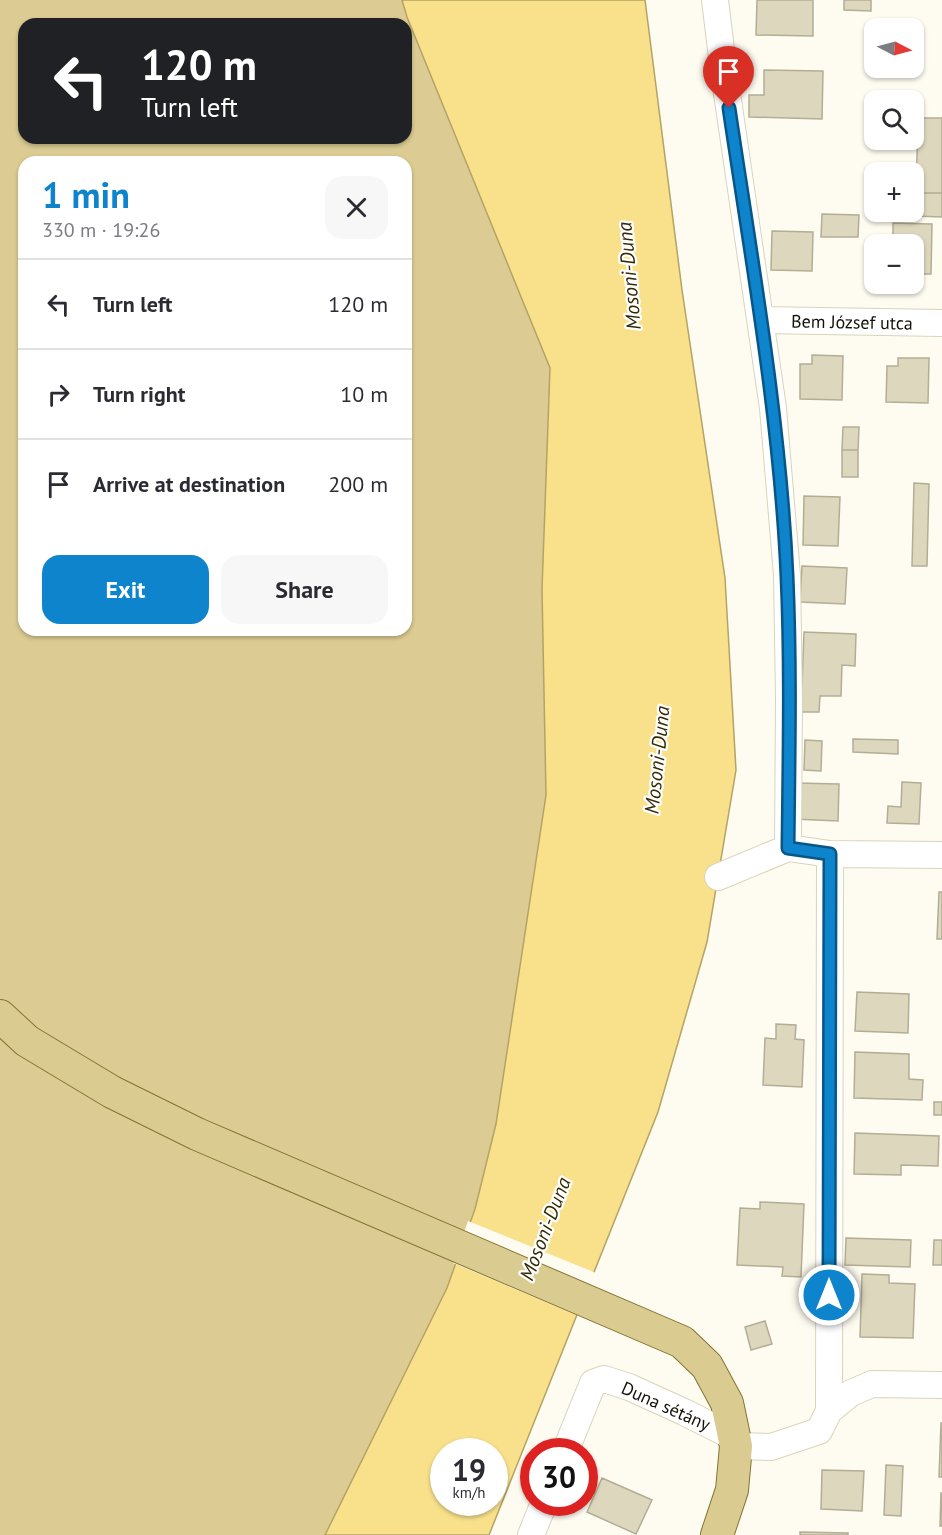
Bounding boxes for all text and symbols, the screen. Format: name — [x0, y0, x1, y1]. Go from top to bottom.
north arrow — [864, 18, 924, 78]
map controls — [864, 18, 924, 294]
text: 120 m — [141, 37, 257, 92]
icon: left — [42, 42, 120, 120]
pin — [703, 46, 754, 108]
icon: arrive — [712, 55, 745, 88]
text: Turn left — [141, 90, 238, 124]
button: search — [864, 90, 924, 150]
button: + — [864, 162, 924, 222]
text: 1 min — [42, 171, 130, 218]
button: close — [325, 176, 388, 239]
text: 330 m · 19:26 — [42, 217, 160, 243]
water label: Mosoni-Duna — [611, 221, 647, 331]
button: − — [864, 234, 924, 294]
icon: left — [42, 288, 75, 321]
text: Turn left — [93, 290, 173, 318]
text: 120 m — [328, 290, 388, 318]
street label: Bem József utca — [791, 309, 913, 335]
icon: right — [42, 378, 75, 411]
text: Turn right — [93, 380, 185, 408]
text: 10 m — [340, 380, 388, 408]
icon: arrive — [42, 468, 75, 501]
text: Arrive at destination — [93, 470, 285, 498]
text: 200 m — [328, 470, 388, 498]
button: Exit — [42, 555, 209, 624]
button: Share — [221, 555, 388, 624]
water label: Mosoni-Duna — [638, 705, 676, 815]
water label: Mosoni-Duna — [513, 1174, 577, 1284]
position arrow — [797, 1263, 861, 1327]
street label: Duna sétány — [618, 1376, 715, 1436]
speed limit sign: 30 — [520, 1438, 598, 1516]
text: 19 — [452, 1450, 486, 1489]
text: km/h — [453, 1483, 485, 1502]

